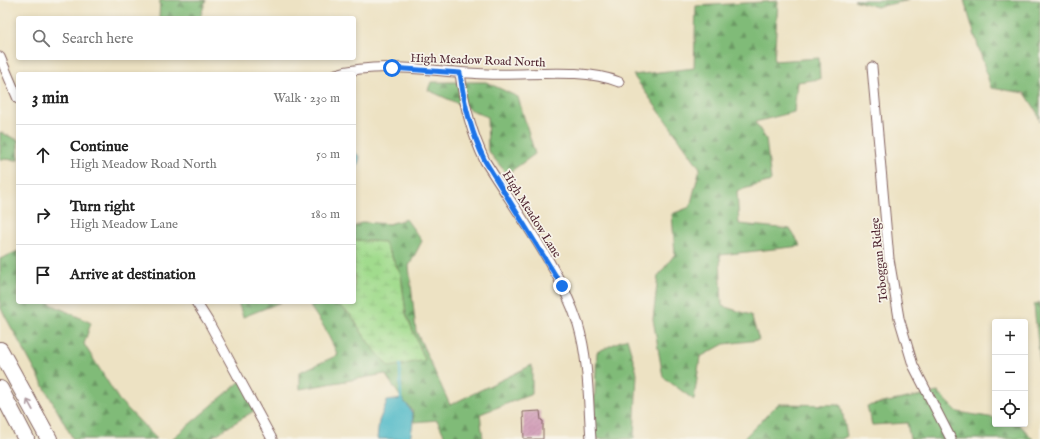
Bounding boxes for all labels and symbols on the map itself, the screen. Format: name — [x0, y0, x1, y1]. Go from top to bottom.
street label: High Meadow Road North — [410, 51, 546, 70]
route start — [383, 59, 401, 77]
street label: High Meadow Lane — [499, 168, 565, 261]
street label: Toboggan Ridge — [868, 216, 891, 303]
route end — [553, 277, 571, 295]
one-way arrow — [26, 399, 34, 411]

